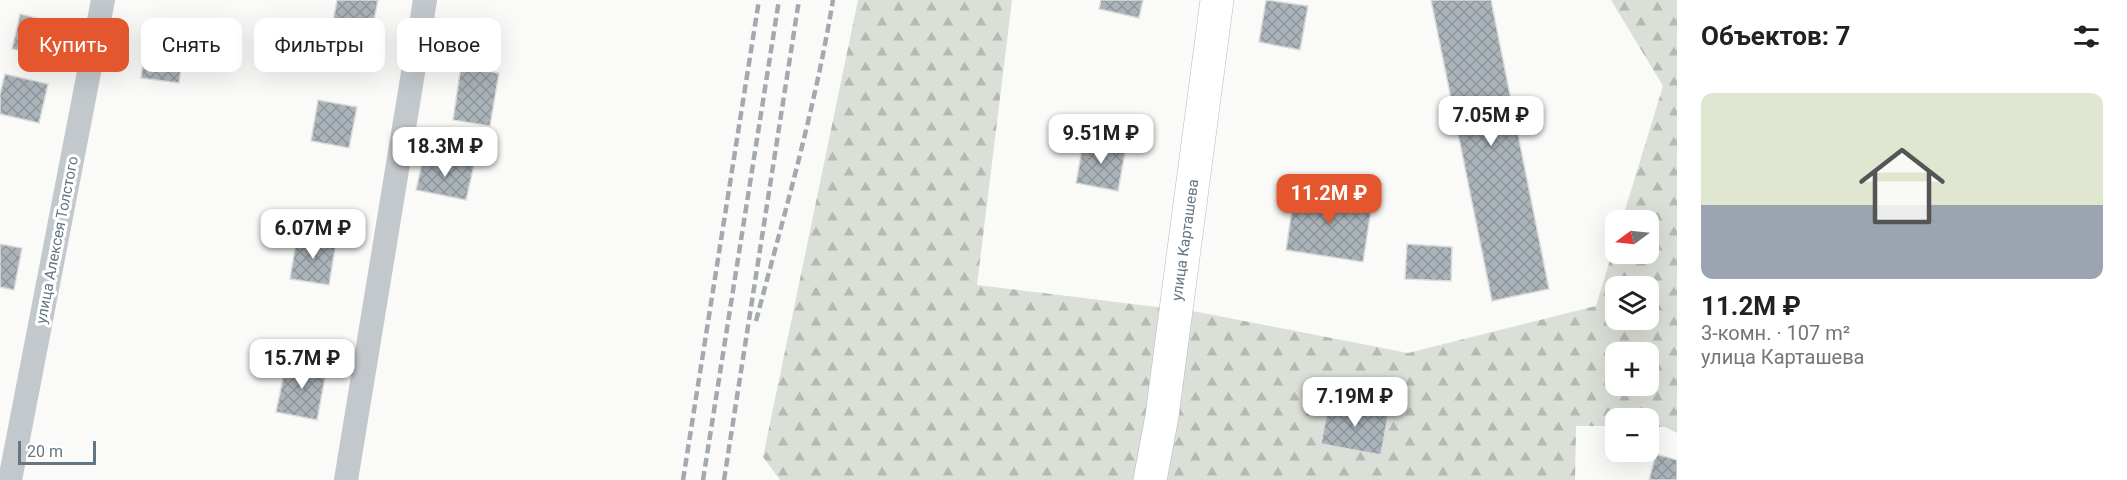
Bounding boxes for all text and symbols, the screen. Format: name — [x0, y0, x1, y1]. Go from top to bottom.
chip: Купить — [18, 18, 129, 72]
chip: Снять — [141, 18, 242, 72]
chip: Фильтры — [254, 18, 385, 72]
chip: Новое — [397, 18, 501, 72]
icon: filters — [2070, 20, 2103, 53]
text: Объектов: 7 — [1701, 21, 1850, 51]
pin: 7.05M ₽ — [1436, 96, 1546, 147]
text: 7.05M ₽ — [1453, 103, 1529, 127]
pin: 9.51M ₽ — [1046, 114, 1156, 165]
text: 9.51M ₽ — [1063, 121, 1139, 145]
pin: 18.3M ₽ — [390, 127, 500, 178]
icon: home — [1848, 132, 1956, 240]
text: 18.3M ₽ — [407, 134, 483, 158]
street label: улица Алексея Толстого — [32, 155, 82, 325]
pin: 11.2M ₽ — [1274, 174, 1384, 225]
street label: улица Карташева — [1168, 178, 1202, 302]
text: 11.2M ₽ — [1291, 181, 1367, 205]
pin: 6.07M ₽ — [258, 209, 368, 260]
north arrow — [1605, 210, 1659, 264]
map controls — [1605, 210, 1659, 462]
text: 6.07M ₽ — [275, 216, 351, 240]
button: layers — [1605, 276, 1659, 330]
text: 11.2M ₽ — [1701, 291, 1801, 321]
text: 3-комн. · 107 m² — [1701, 321, 1850, 345]
pin: 15.7M ₽ — [247, 339, 357, 390]
button: + — [1605, 342, 1659, 396]
text: улица Карташева — [1701, 345, 1865, 369]
text: 15.7M ₽ — [264, 346, 340, 370]
pin: 7.19M ₽ — [1300, 377, 1410, 428]
text: 7.19M ₽ — [1317, 384, 1393, 408]
button: − — [1605, 408, 1659, 462]
scale bar — [18, 438, 96, 466]
text: 20 m — [27, 442, 63, 461]

